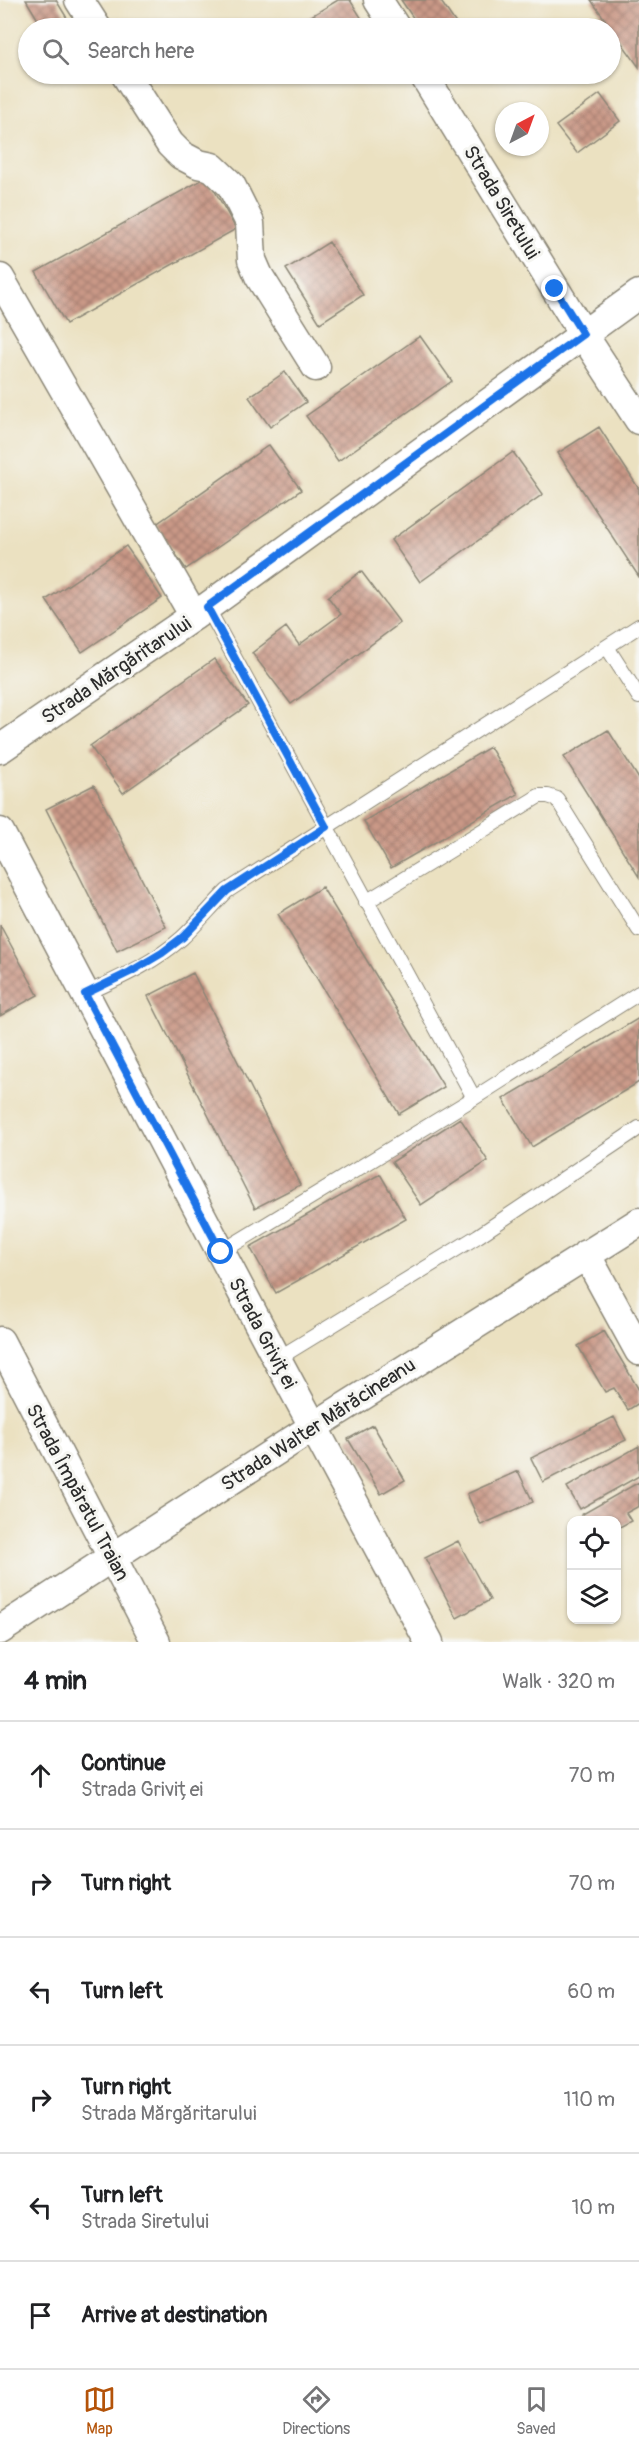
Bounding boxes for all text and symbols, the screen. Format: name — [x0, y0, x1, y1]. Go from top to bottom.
search box — [18, 18, 621, 84]
icon: search — [39, 35, 72, 68]
text: Search here — [87, 37, 194, 65]
north arrow — [495, 102, 549, 156]
street label: Strada Siretului — [458, 141, 545, 264]
route end — [541, 275, 567, 301]
street label: Strada Mărgăritarului — [37, 611, 196, 730]
route start — [207, 1238, 233, 1264]
street label: Strada Griviței — [223, 1273, 302, 1393]
street label: Strada Walter Mărăcineanu — [216, 1352, 420, 1497]
street label: Strada Împăratul Traian — [20, 1400, 135, 1585]
map controls — [567, 1516, 621, 1624]
button: locate — [567, 1516, 621, 1570]
button: layers — [567, 1570, 621, 1624]
text: 4 min — [24, 1665, 87, 1697]
text: Walk · 320 m — [502, 1669, 615, 1694]
text: Continue — [81, 1749, 165, 1777]
icon: ahead — [24, 1759, 57, 1792]
text: 70 m — [569, 1763, 615, 1788]
text: Strada Griviței — [81, 1777, 203, 1802]
icon: right — [24, 1867, 57, 1900]
text: Turn right — [81, 1869, 171, 1897]
text: 70 m — [569, 1871, 615, 1896]
icon: left — [24, 1975, 57, 2008]
text: Turn left — [81, 1977, 163, 2005]
text: 60 m — [568, 1979, 615, 2004]
text: Turn right — [81, 2073, 171, 2101]
icon: right — [24, 2083, 57, 2116]
text: 110 m — [564, 2087, 615, 2112]
text: Strada Mărgăritarului — [81, 2101, 256, 2126]
text: Turn left — [81, 2181, 163, 2209]
icon: left — [24, 2191, 57, 2224]
text: 10 m — [571, 2195, 615, 2220]
text: Strada Siretului — [81, 2209, 209, 2234]
icon: arrive — [24, 2299, 57, 2332]
text: Arrive at destination — [81, 2301, 267, 2329]
tab: Map — [83, 2383, 116, 2439]
tab: Directions — [282, 2383, 350, 2439]
tab: Saved — [516, 2383, 556, 2439]

